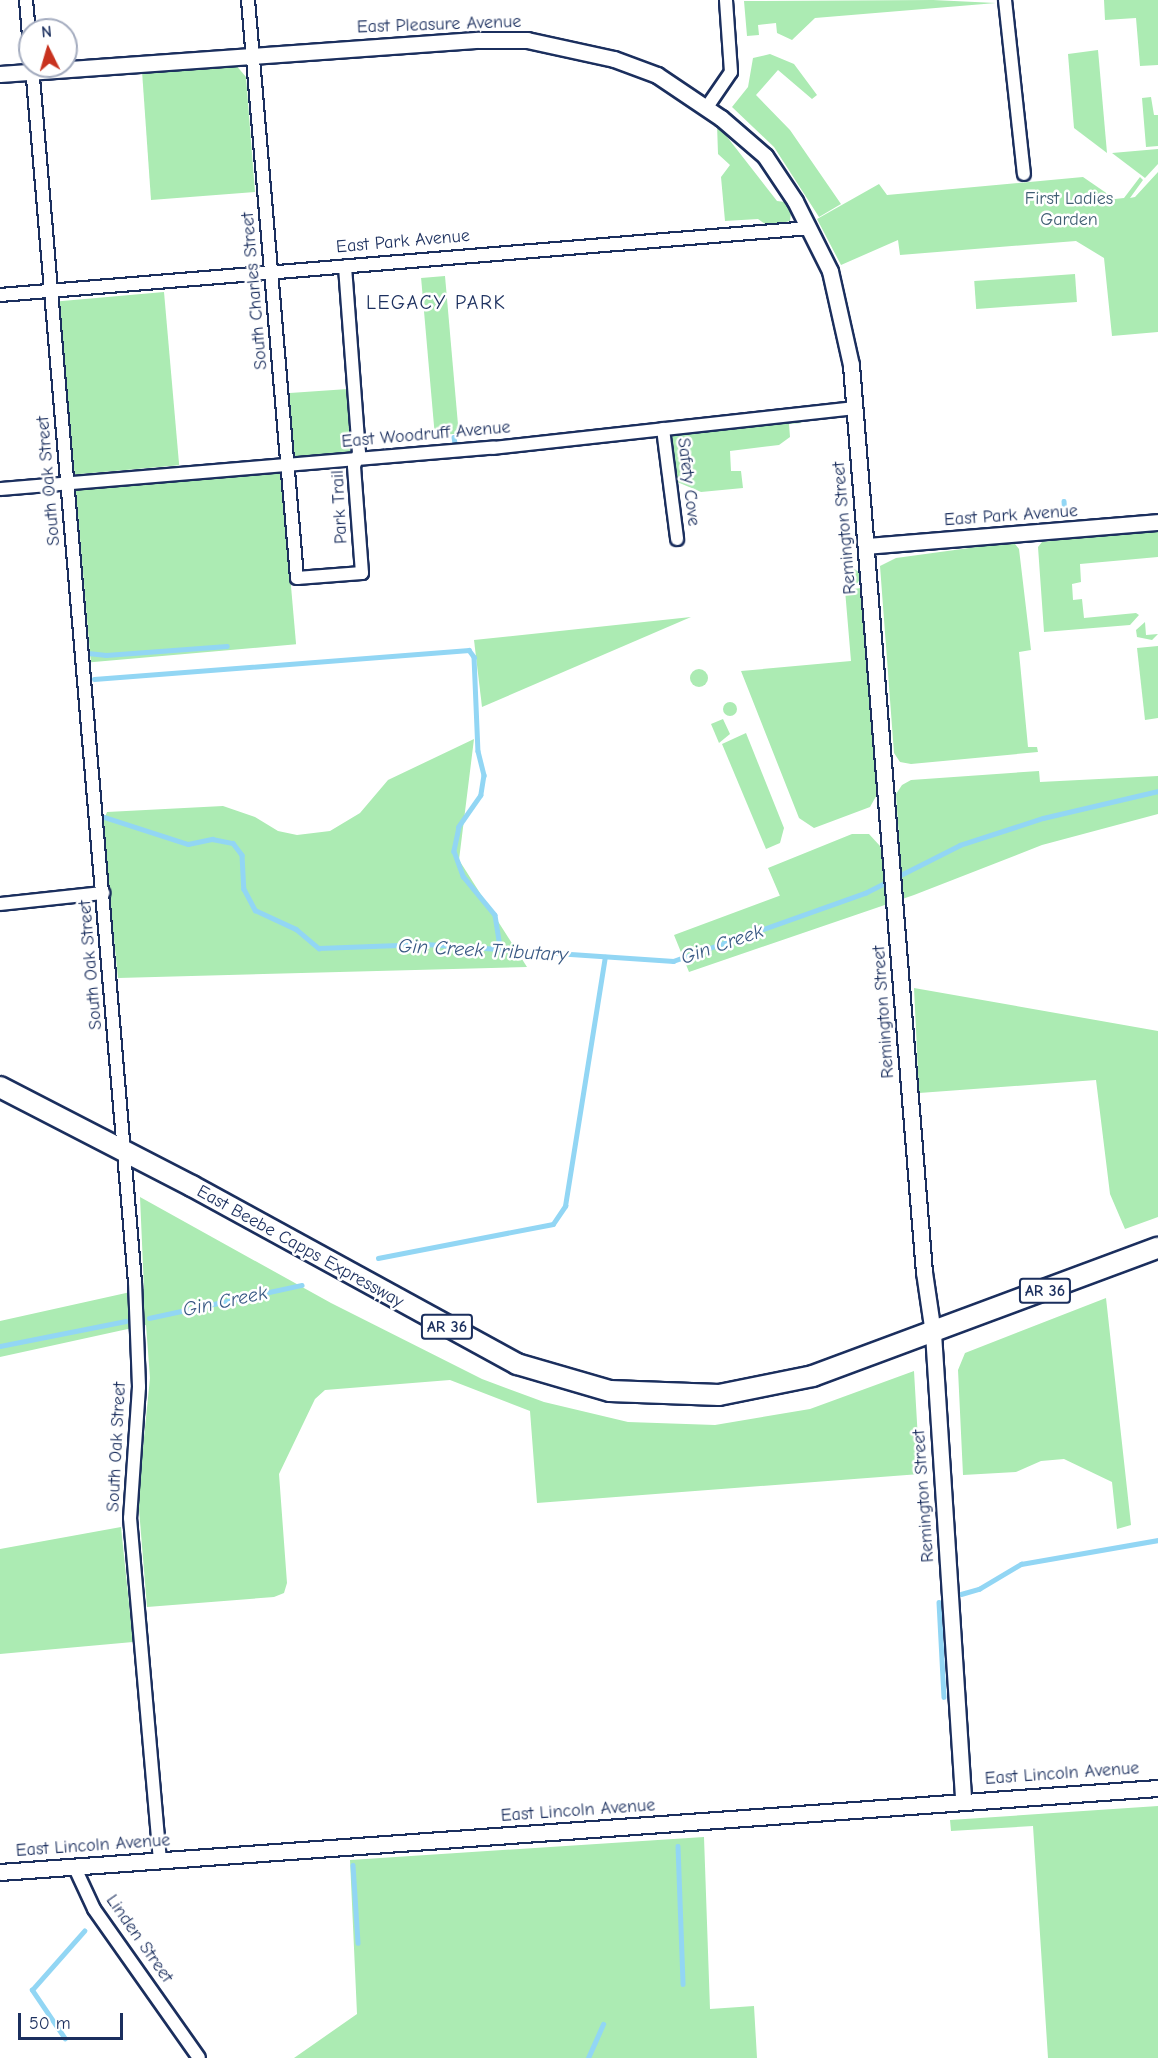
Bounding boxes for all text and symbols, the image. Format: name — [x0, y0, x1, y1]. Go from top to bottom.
street label: East Pleasure Avenue — [356, 11, 522, 39]
north arrow — [18, 18, 78, 78]
text: N — [41, 23, 53, 41]
park label: First Ladies Garden — [1025, 189, 1113, 232]
street label: South Charles Street — [237, 211, 273, 371]
street label: East Park Avenue — [335, 225, 471, 259]
district label: LEGACY PARK — [366, 290, 506, 314]
street label: South Oak Street — [33, 415, 65, 547]
street label: East Woodruff Avenue — [341, 417, 511, 453]
street label: Safety Cove — [672, 437, 704, 527]
street label: Remington Street — [828, 461, 862, 595]
street label: Park Trail — [327, 469, 353, 545]
street label: East Park Avenue — [943, 501, 1079, 531]
street label: South Oak Street — [75, 899, 107, 1031]
water label: Gin Creek — [677, 919, 767, 969]
water label: Gin Creek Tributary — [398, 934, 568, 966]
street label: Remington Street — [869, 945, 899, 1079]
street label: East Beebe Capps Expressway — [193, 1181, 407, 1313]
road number: AR 36 — [1018, 1278, 1072, 1304]
water label: Gin Creek — [180, 1280, 270, 1322]
road number: AR 36 — [420, 1314, 474, 1340]
street label: South Oak Street — [103, 1381, 131, 1513]
street label: Remington Street — [909, 1429, 939, 1563]
street label: East Lincoln Avenue — [984, 1758, 1140, 1790]
street label: East Lincoln Avenue — [500, 1795, 656, 1827]
street label: East Lincoln Avenue — [15, 1830, 171, 1862]
street label: Linden Street — [101, 1891, 177, 1987]
scale bar — [21, 2001, 126, 2039]
text: 50 m — [29, 2013, 71, 2034]

